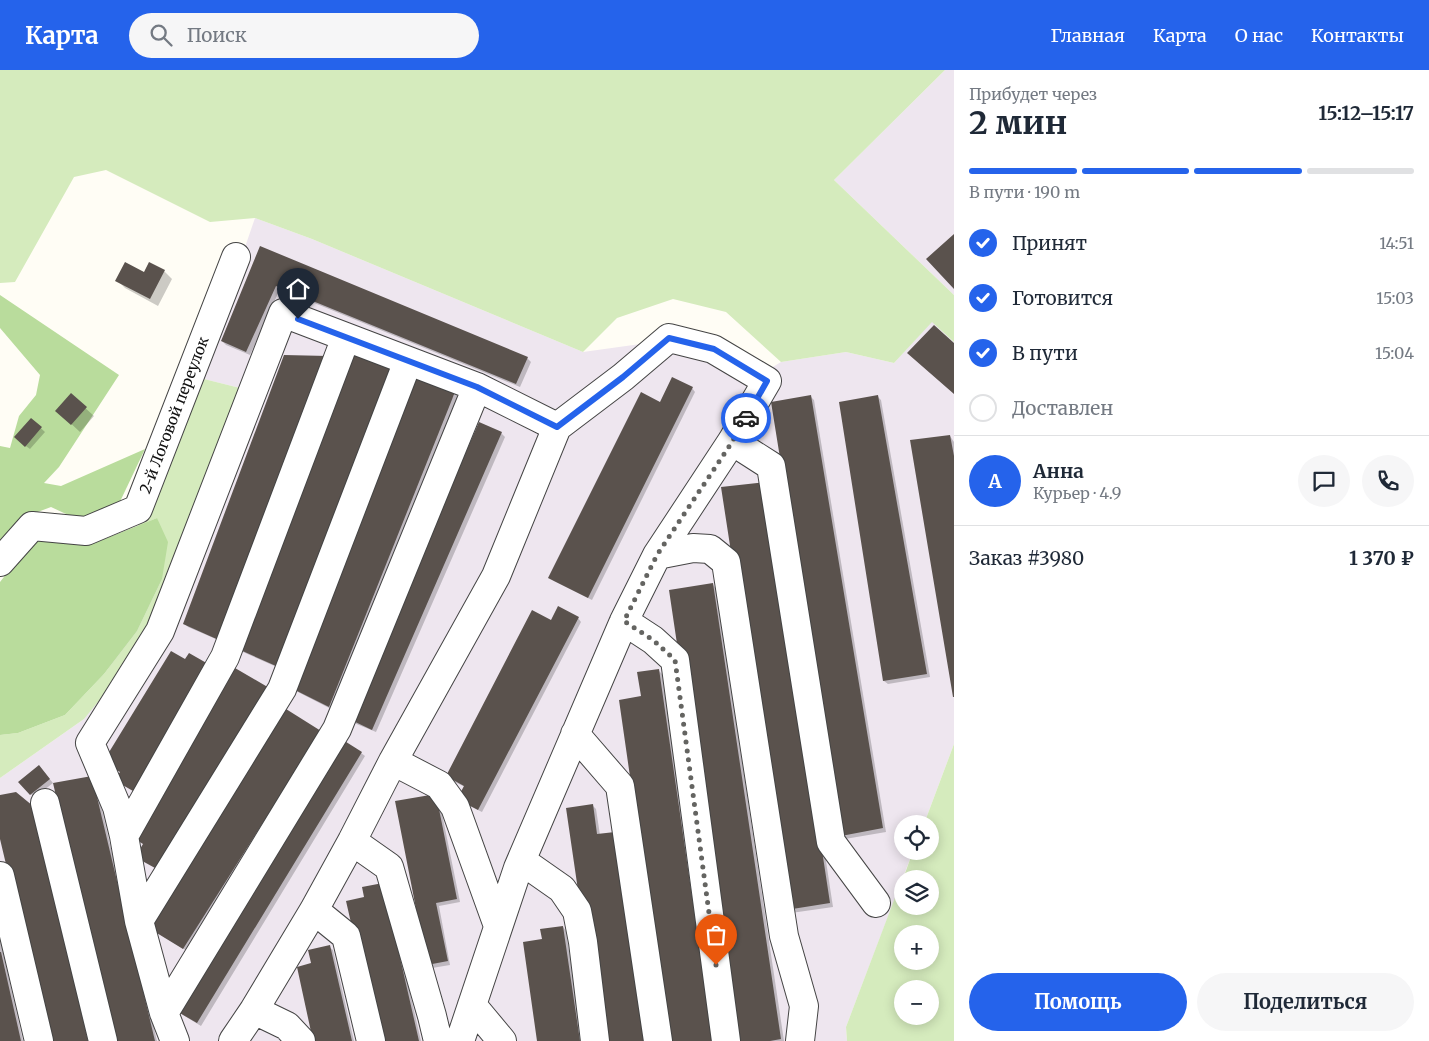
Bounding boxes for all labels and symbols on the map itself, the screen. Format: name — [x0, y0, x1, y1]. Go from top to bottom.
pin — [277, 268, 319, 319]
street label: 2-й Логовой переулок — [135, 333, 213, 496]
courier — [721, 393, 771, 443]
pin — [695, 914, 737, 965]

